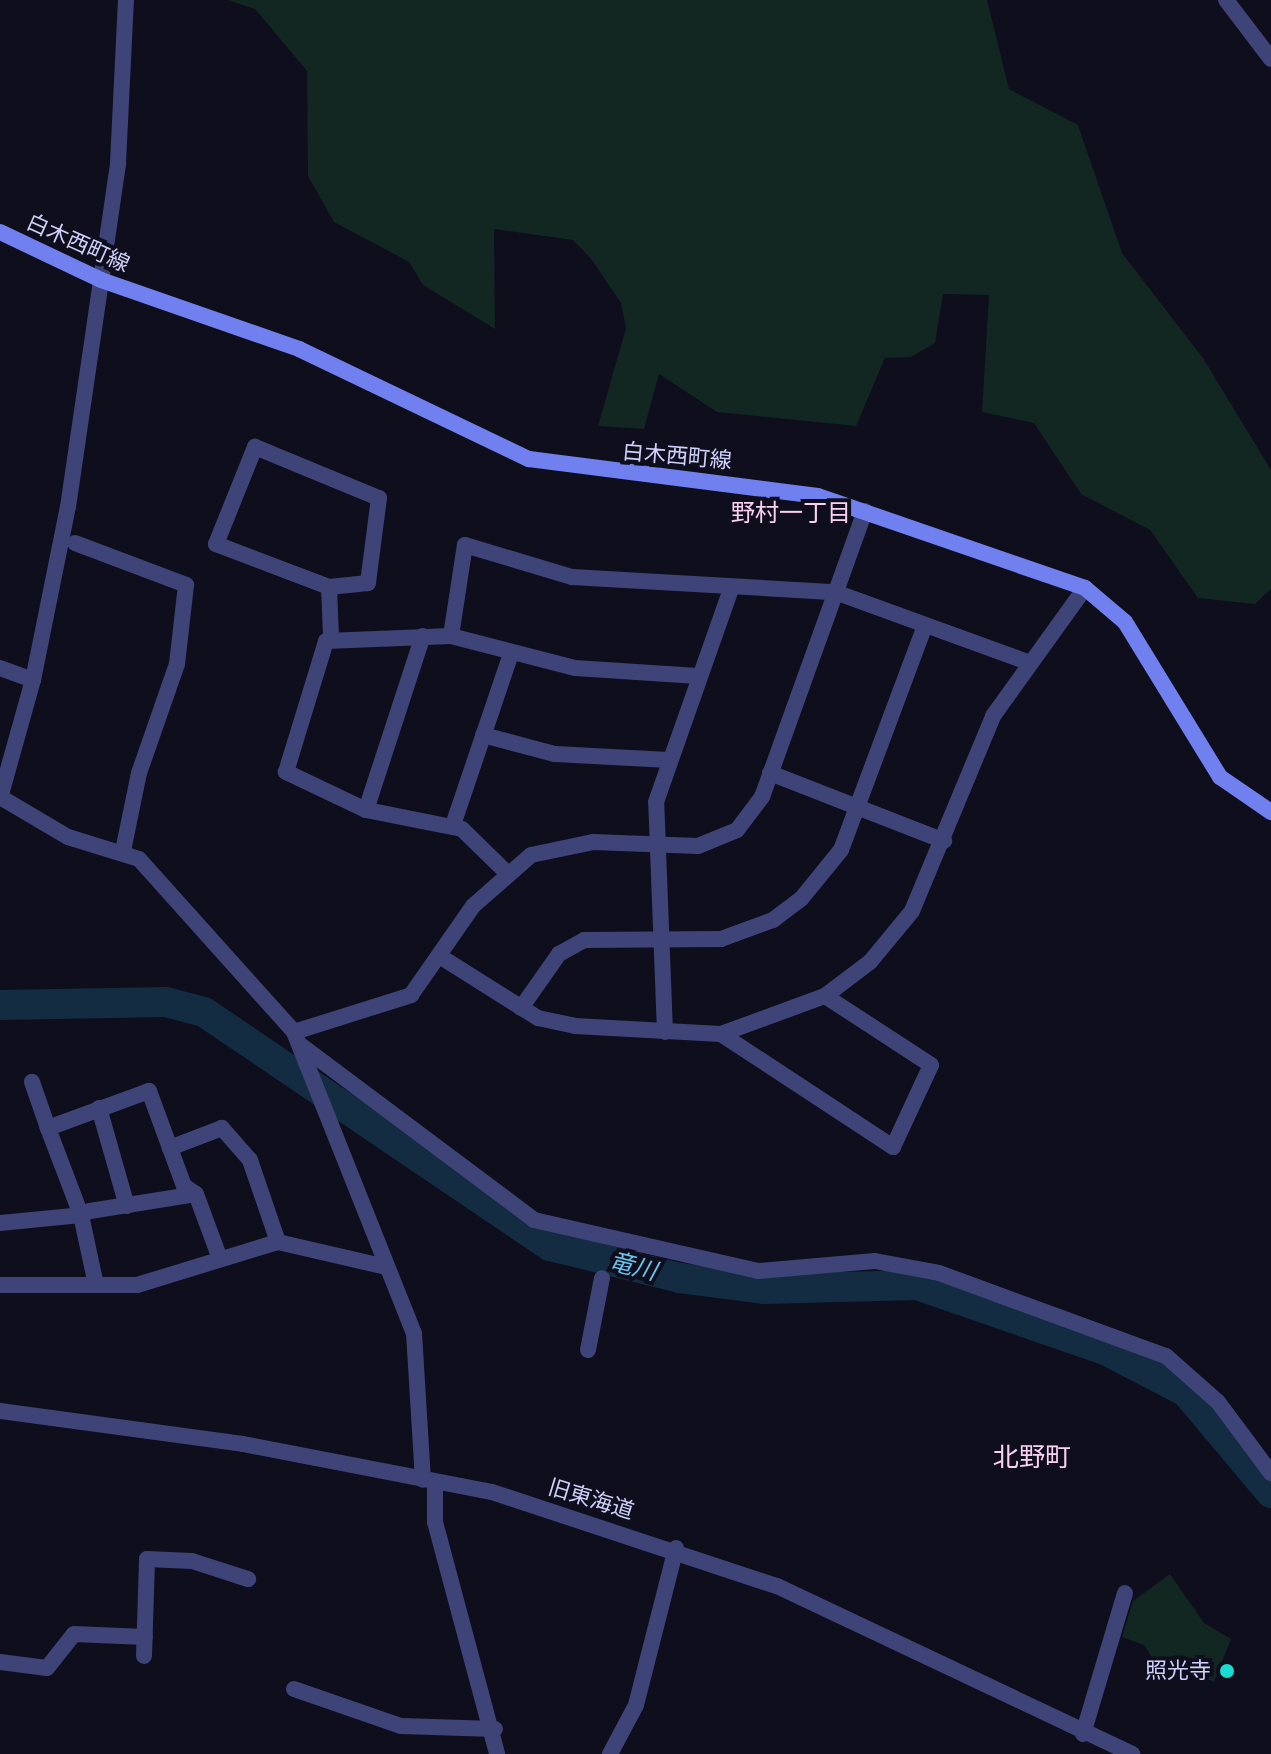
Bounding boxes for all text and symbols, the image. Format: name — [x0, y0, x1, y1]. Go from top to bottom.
street label: 白木西町線 — [22, 209, 134, 277]
street label: 白木西町線 — [621, 438, 733, 474]
district label: 野村一丁目 — [731, 499, 851, 527]
water label: 竜川 — [606, 1246, 660, 1286]
district label: 北野町 — [993, 1442, 1071, 1474]
street label: 旧東海道 — [545, 1474, 637, 1524]
place label: 照光寺 — [1145, 1658, 1211, 1684]
marker: 照光寺 — [1218, 1662, 1236, 1680]

